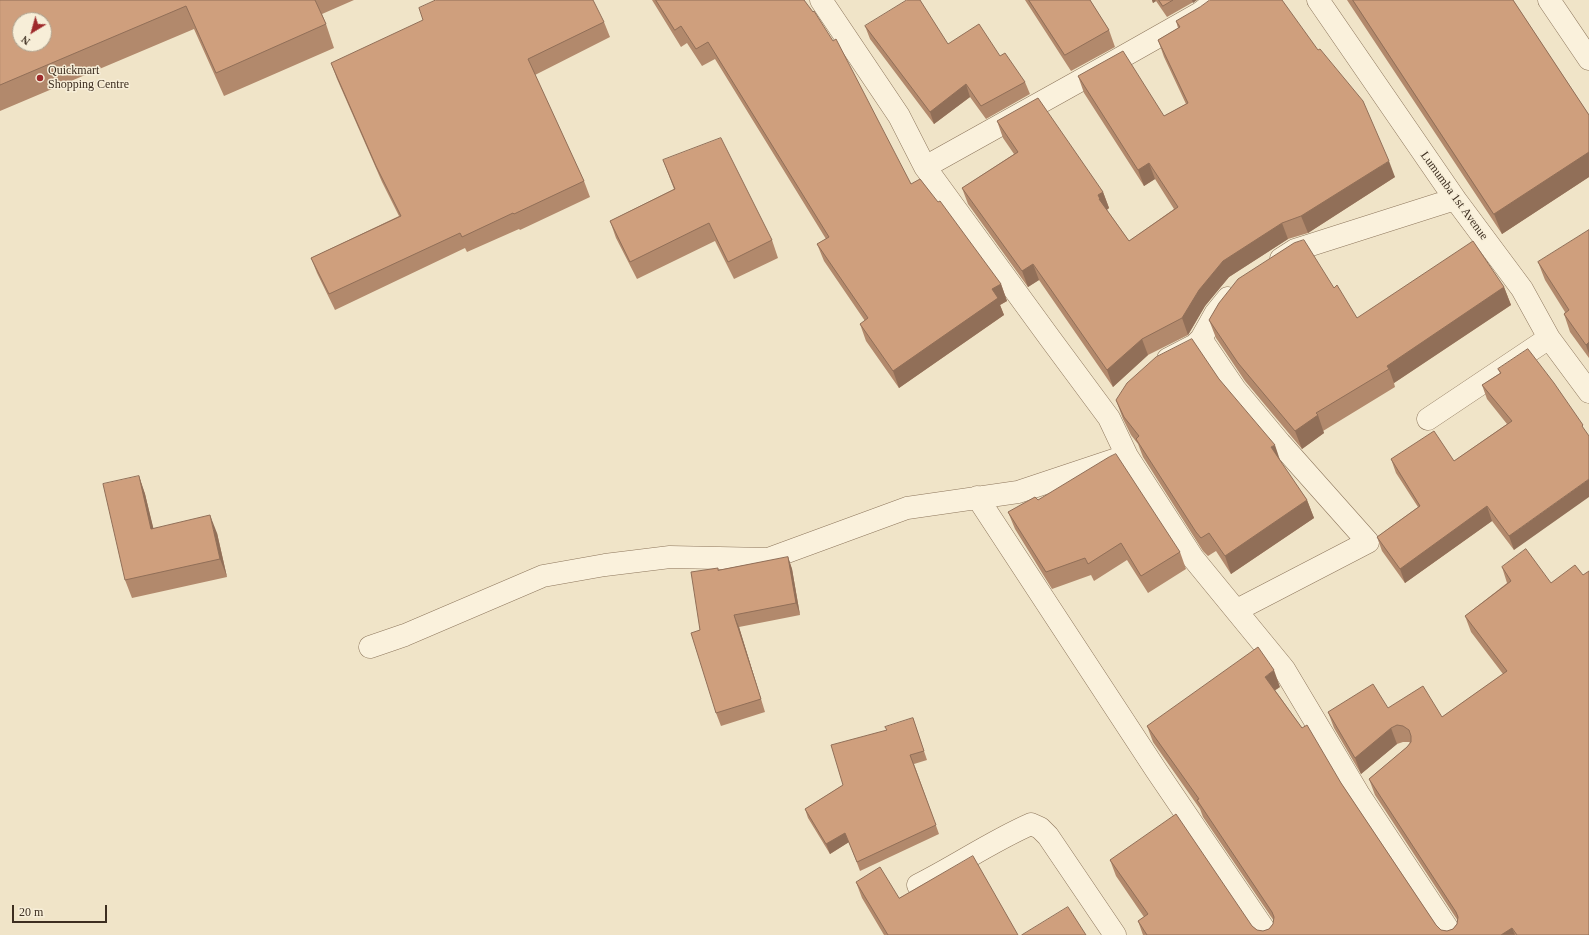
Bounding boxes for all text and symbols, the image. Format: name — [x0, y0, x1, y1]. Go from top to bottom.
north arrow — [12, 12, 52, 52]
text: N — [19, 34, 32, 48]
place label: Quickmart Shopping Centre — [48, 64, 129, 92]
marker: Quickmart Shopping Centre — [35, 73, 45, 83]
street label: Lumumba 1st Avenue — [1417, 149, 1491, 243]
scale bar — [14, 897, 109, 923]
text: 20 m — [19, 905, 43, 919]

